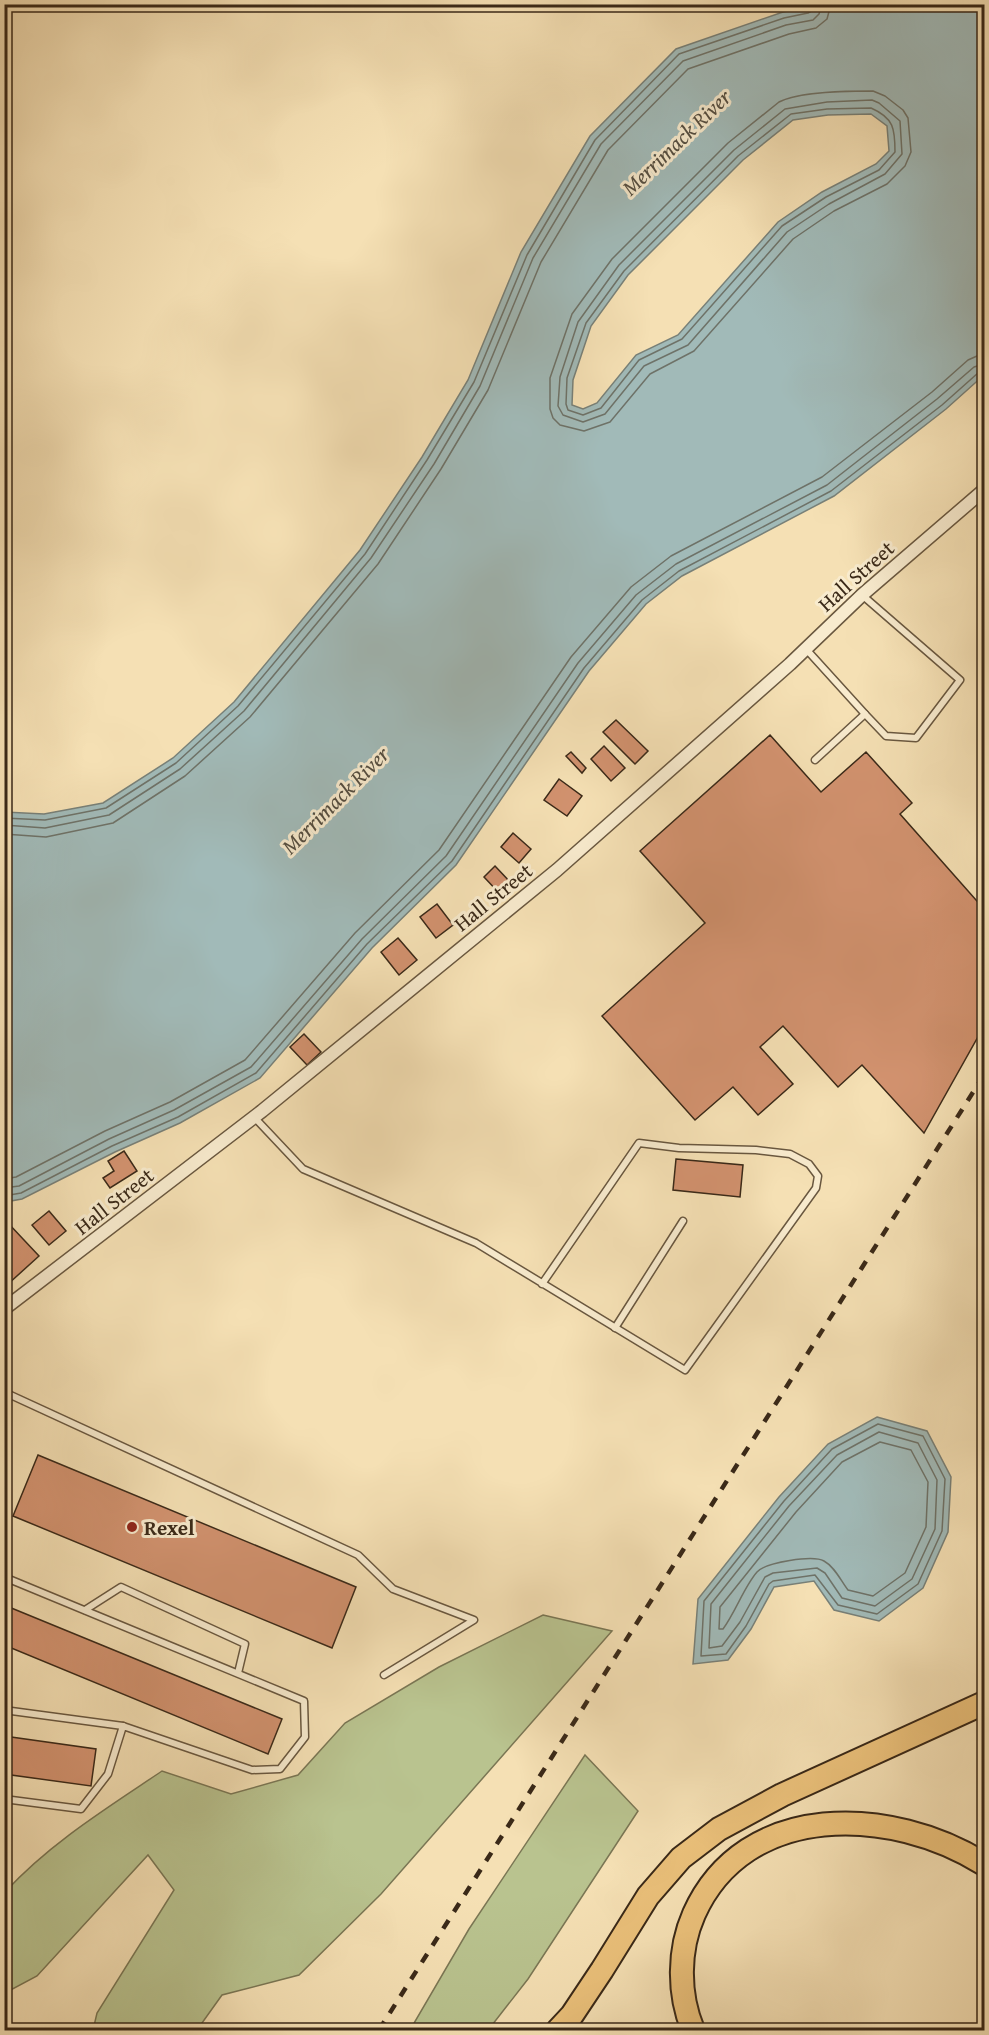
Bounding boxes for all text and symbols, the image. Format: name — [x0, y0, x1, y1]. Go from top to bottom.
water label: Merrimack River — [614, 81, 738, 203]
street label: Hall Street — [811, 533, 902, 619]
water label: Merrimack River — [274, 738, 397, 861]
street label: Hall Street — [447, 855, 540, 938]
street label: Hall Street — [68, 1160, 161, 1242]
place label: Rexel — [144, 1512, 195, 1543]
marker: Rexel — [125, 1520, 139, 1534]

